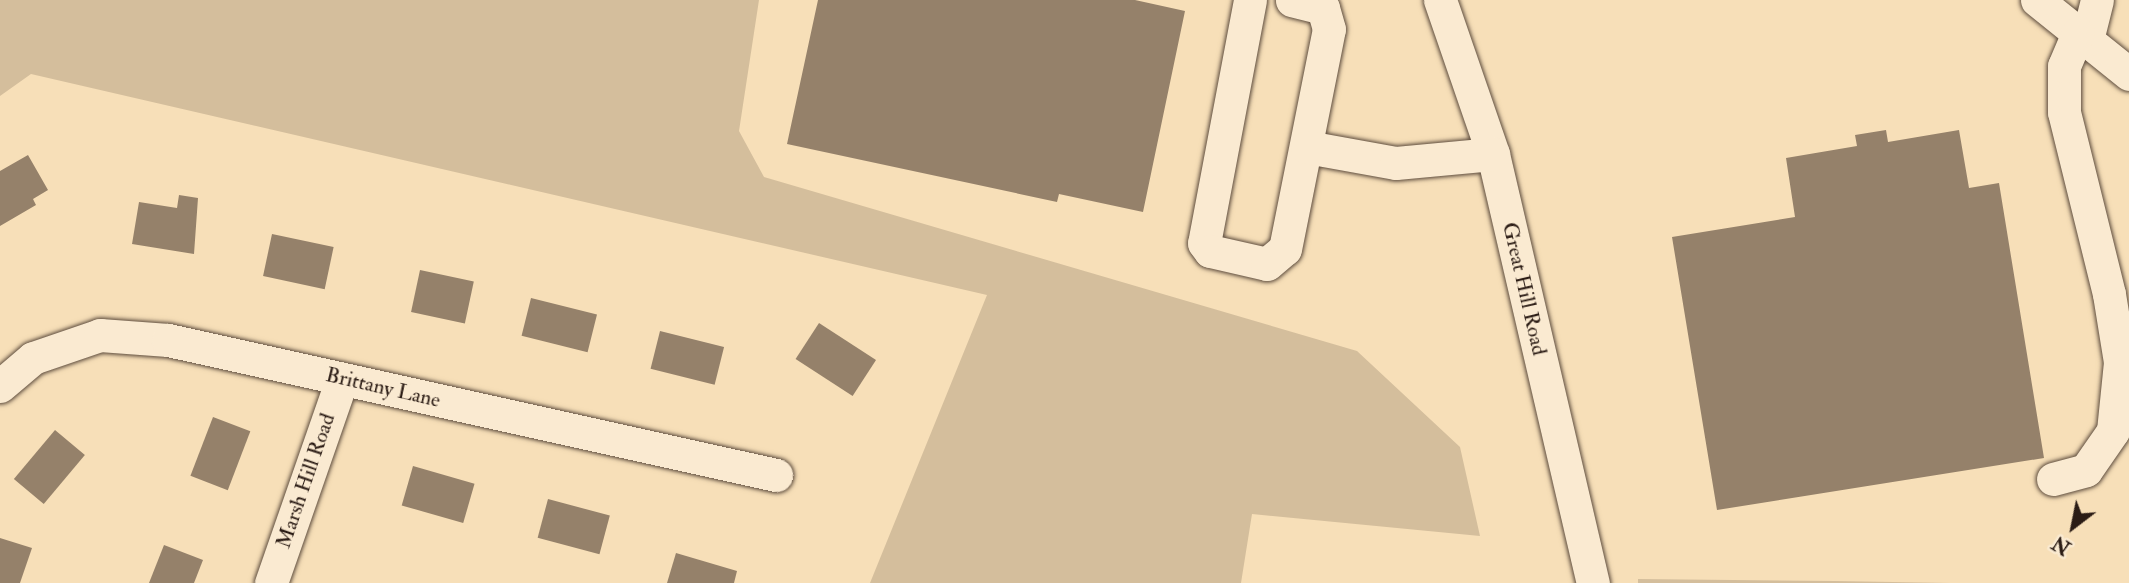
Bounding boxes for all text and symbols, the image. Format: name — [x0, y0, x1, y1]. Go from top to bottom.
street label: Great Hill Road — [1496, 220, 1552, 358]
street label: Brittany Lane — [323, 363, 443, 413]
street label: Marsh Hill Road — [271, 410, 341, 552]
north arrow — [2038, 492, 2108, 562]
text: N — [2048, 530, 2075, 559]

